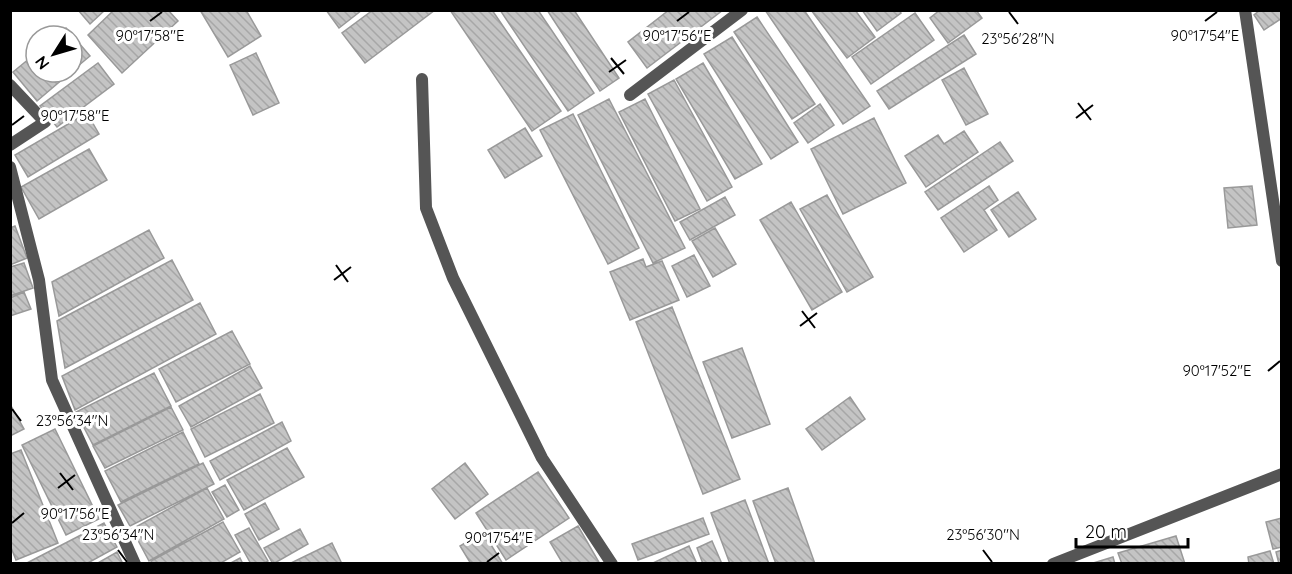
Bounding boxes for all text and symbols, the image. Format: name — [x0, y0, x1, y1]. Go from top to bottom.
north arrow — [24, 24, 84, 84]
text: 90°17'58"E — [116, 26, 184, 45]
text: 90°17'56"E — [643, 26, 711, 45]
text: 90°17'54"E — [1171, 26, 1239, 45]
text: 23°56'28"N — [981, 29, 1055, 48]
text: N — [30, 52, 54, 74]
text: 90°17'58"E — [41, 106, 109, 125]
text: 90°17'52"E — [1182, 361, 1252, 380]
text: 23°56'34"N — [36, 411, 108, 430]
text: 90°17'56"E — [41, 504, 109, 523]
scale bar — [1076, 511, 1188, 549]
text: 20 m — [1085, 520, 1127, 543]
text: 23°56'34"N — [82, 525, 154, 544]
text: 23°56'30"N — [946, 525, 1020, 544]
text: 90°17'54"E — [465, 528, 533, 547]

